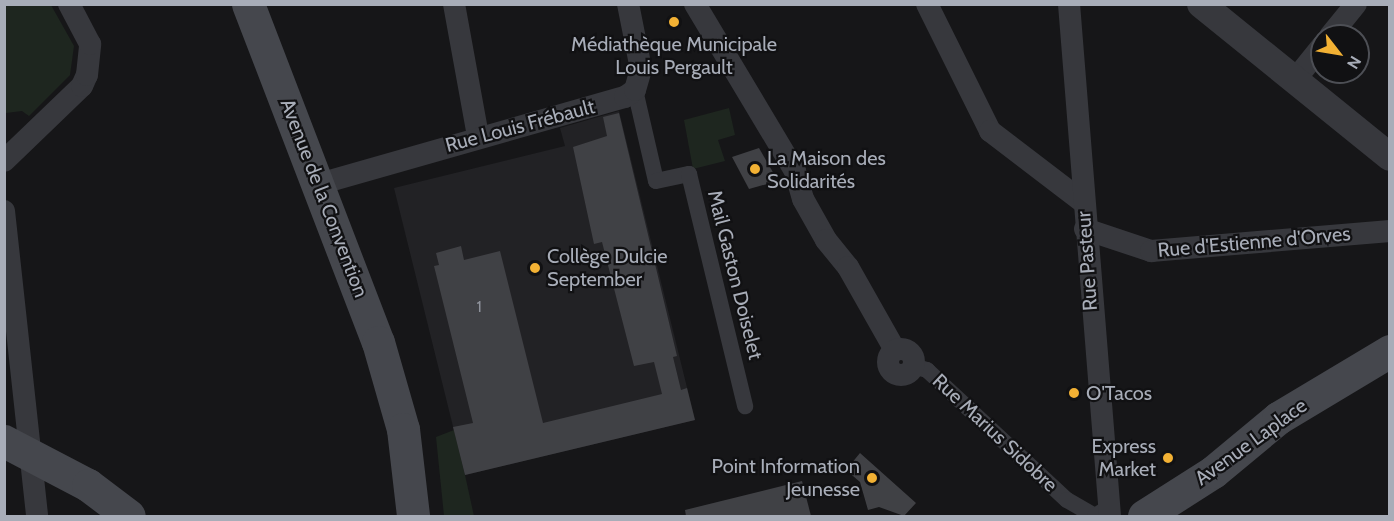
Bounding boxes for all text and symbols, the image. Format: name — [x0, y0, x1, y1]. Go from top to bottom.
marker: Médiathèque Municipale Louis Pergault — [667, 15, 681, 29]
north arrow — [1310, 24, 1370, 84]
place label: Médiathèque Municipale Louis Pergault — [571, 32, 777, 79]
text: N — [1343, 53, 1365, 72]
street label: Avenue de la Convention — [275, 95, 373, 301]
street label: Rue Louis Frébault — [443, 95, 597, 157]
place label: La Maison des Solidarités — [767, 146, 886, 193]
marker: La Maison des Solidarités — [748, 162, 762, 176]
street label: Mail Gaston Doiselet — [702, 188, 768, 362]
street label: Rue Pasteur — [1072, 210, 1102, 312]
street label: Rue d'Estienne d'Orves — [1157, 222, 1351, 262]
place label: Collège Dulcie September — [547, 244, 667, 291]
marker: Collège Dulcie September — [528, 261, 542, 275]
house number: 1 — [476, 297, 482, 317]
street label: Rue Marius Sidobre — [928, 369, 1062, 497]
place label: O'Tacos — [1086, 381, 1152, 405]
marker: O'Tacos — [1067, 386, 1081, 400]
street label: Avenue Laplace — [1190, 393, 1312, 491]
place label: Express Market — [1091, 434, 1156, 481]
marker: Express Market — [1161, 451, 1175, 465]
place label: Point Information Jeunesse — [711, 454, 860, 501]
marker: Point Information Jeunesse — [865, 471, 879, 485]

